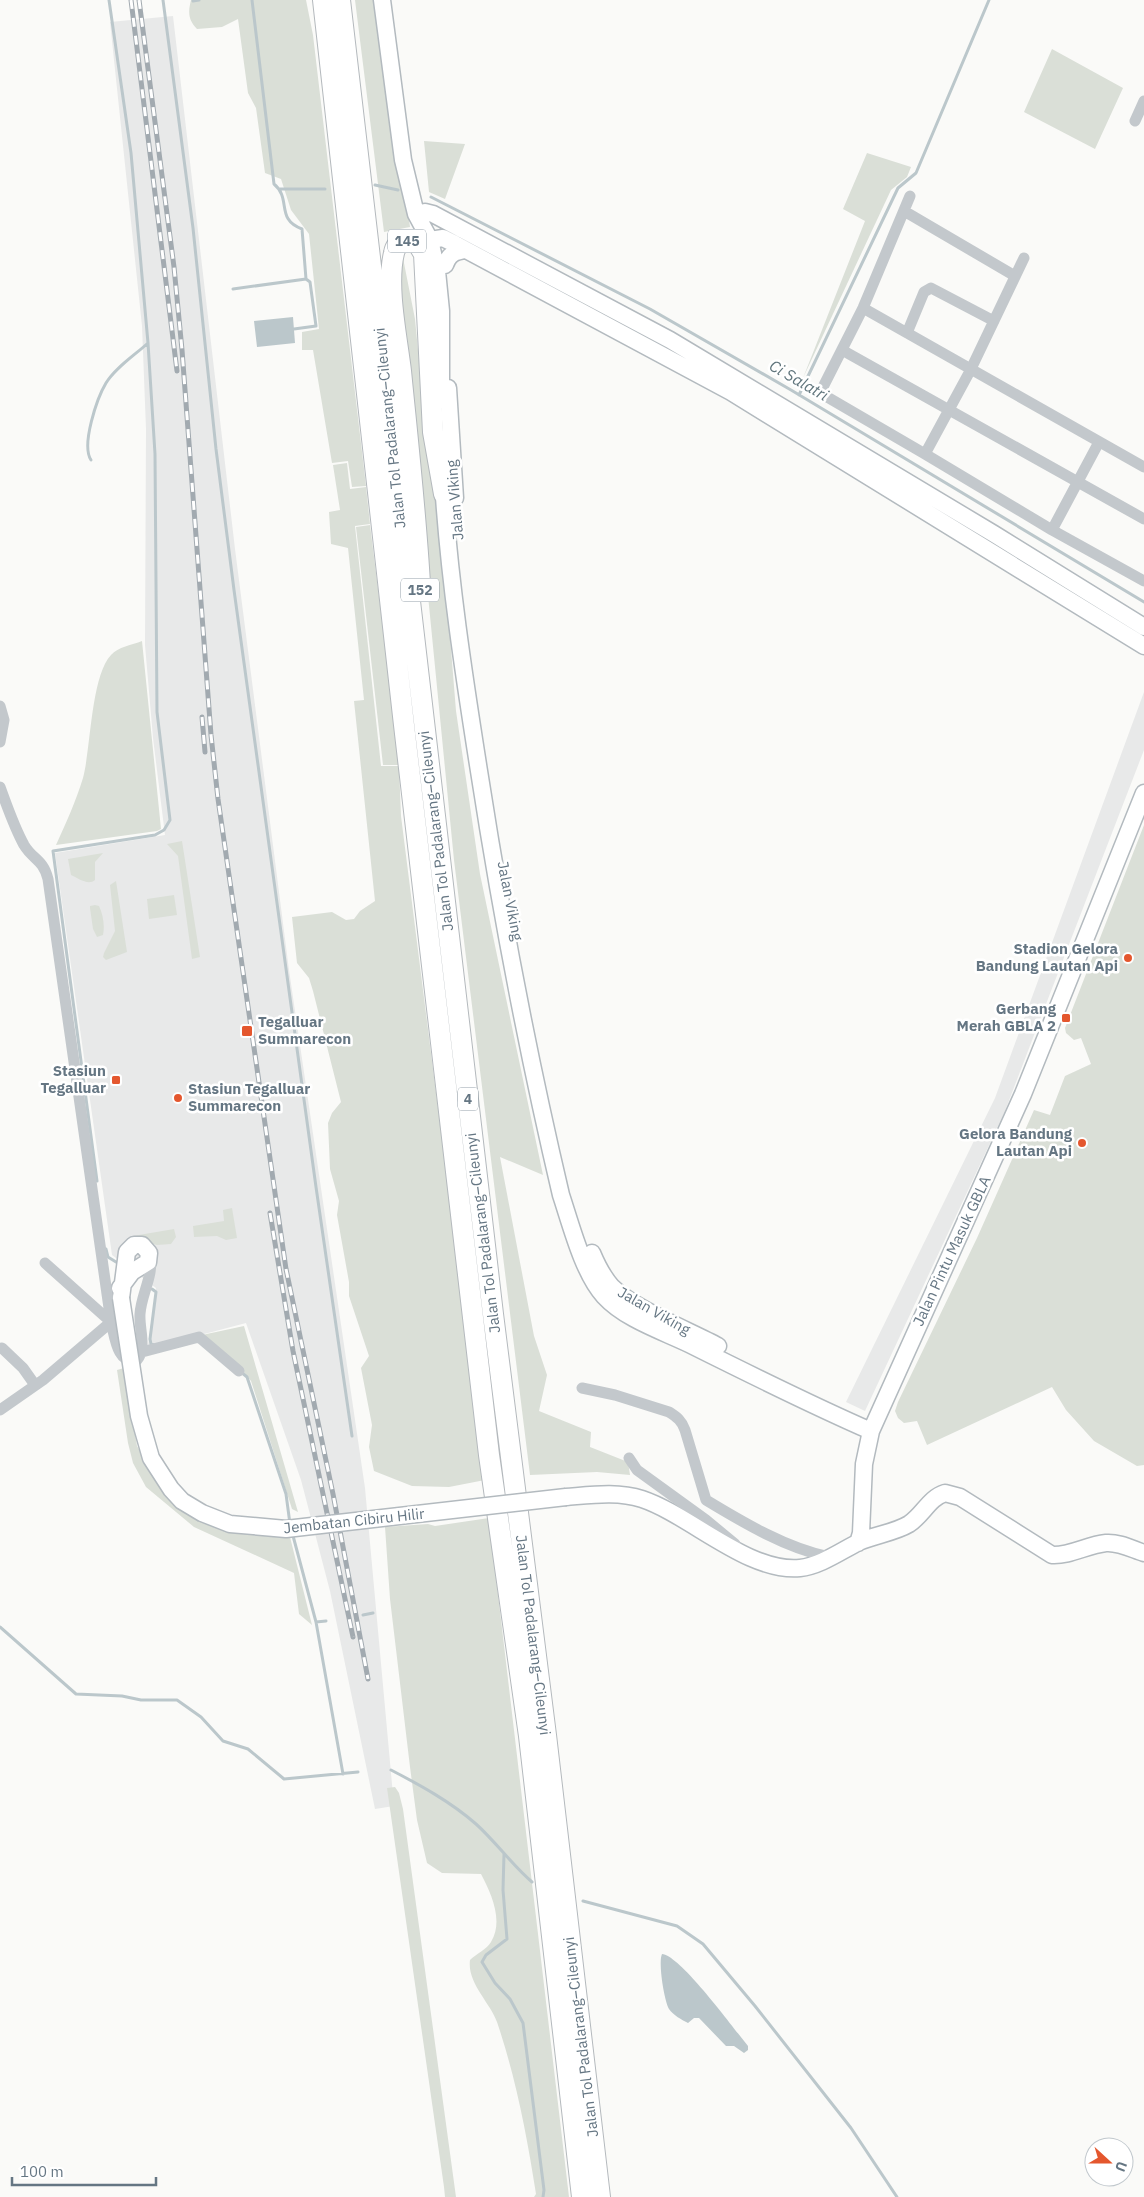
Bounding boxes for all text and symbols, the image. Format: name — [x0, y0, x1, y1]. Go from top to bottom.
road number: 145 — [388, 230, 426, 252]
street label: Jalan Tol Padalarang–Cileunyi — [370, 327, 409, 529]
water label: Ci Salatri — [766, 355, 833, 405]
street label: Jalan Viking — [442, 459, 467, 541]
road number: 152 — [401, 578, 439, 602]
street label: Jalan Tol Padalarang–Cileunyi — [414, 730, 457, 932]
street label: Jalan Viking — [493, 859, 528, 942]
place label: Stadion Gelora Bandung Lautan Api — [976, 939, 1118, 975]
marker: Stadion Gelora Bandung Lautan Api — [1122, 952, 1134, 964]
place label: Gerbang Merah GBLA 2 — [957, 999, 1057, 1035]
place label: Tegalluar Summarecon — [258, 1012, 351, 1048]
marker: Gerbang Merah GBLA 2 — [1060, 1012, 1072, 1024]
marker: Tegalluar Summarecon — [240, 1024, 254, 1038]
place label: Stasiun Tegalluar — [40, 1061, 106, 1097]
marker: Stasiun Tegalluar — [110, 1074, 122, 1086]
place label: Stasiun Tegalluar Summarecon — [188, 1079, 310, 1115]
road number: 4 — [458, 1088, 478, 1110]
marker: Stasiun Tegalluar Summarecon — [172, 1092, 184, 1104]
place label: Gelora Bandung Lautan Api — [959, 1124, 1073, 1160]
street label: Jalan Tol Padalarang–Cileunyi — [461, 1132, 504, 1334]
marker: Gelora Bandung Lautan Api — [1076, 1137, 1088, 1149]
street label: Jalan Pintu Masuk GBLA — [908, 1172, 995, 1329]
street label: Jalan Viking — [615, 1282, 694, 1339]
street label: Jembatan Cibiru Hilir — [282, 1504, 426, 1537]
street label: Jalan Tol Padalarang–Cileunyi — [512, 1534, 555, 1736]
street label: Jalan Tol Padalarang–Cileunyi — [559, 1936, 602, 2138]
north arrow — [1084, 2137, 1134, 2187]
scale bar — [12, 2154, 156, 2186]
text: U — [1111, 2159, 1131, 2174]
text: 100 m — [20, 2162, 64, 2181]

